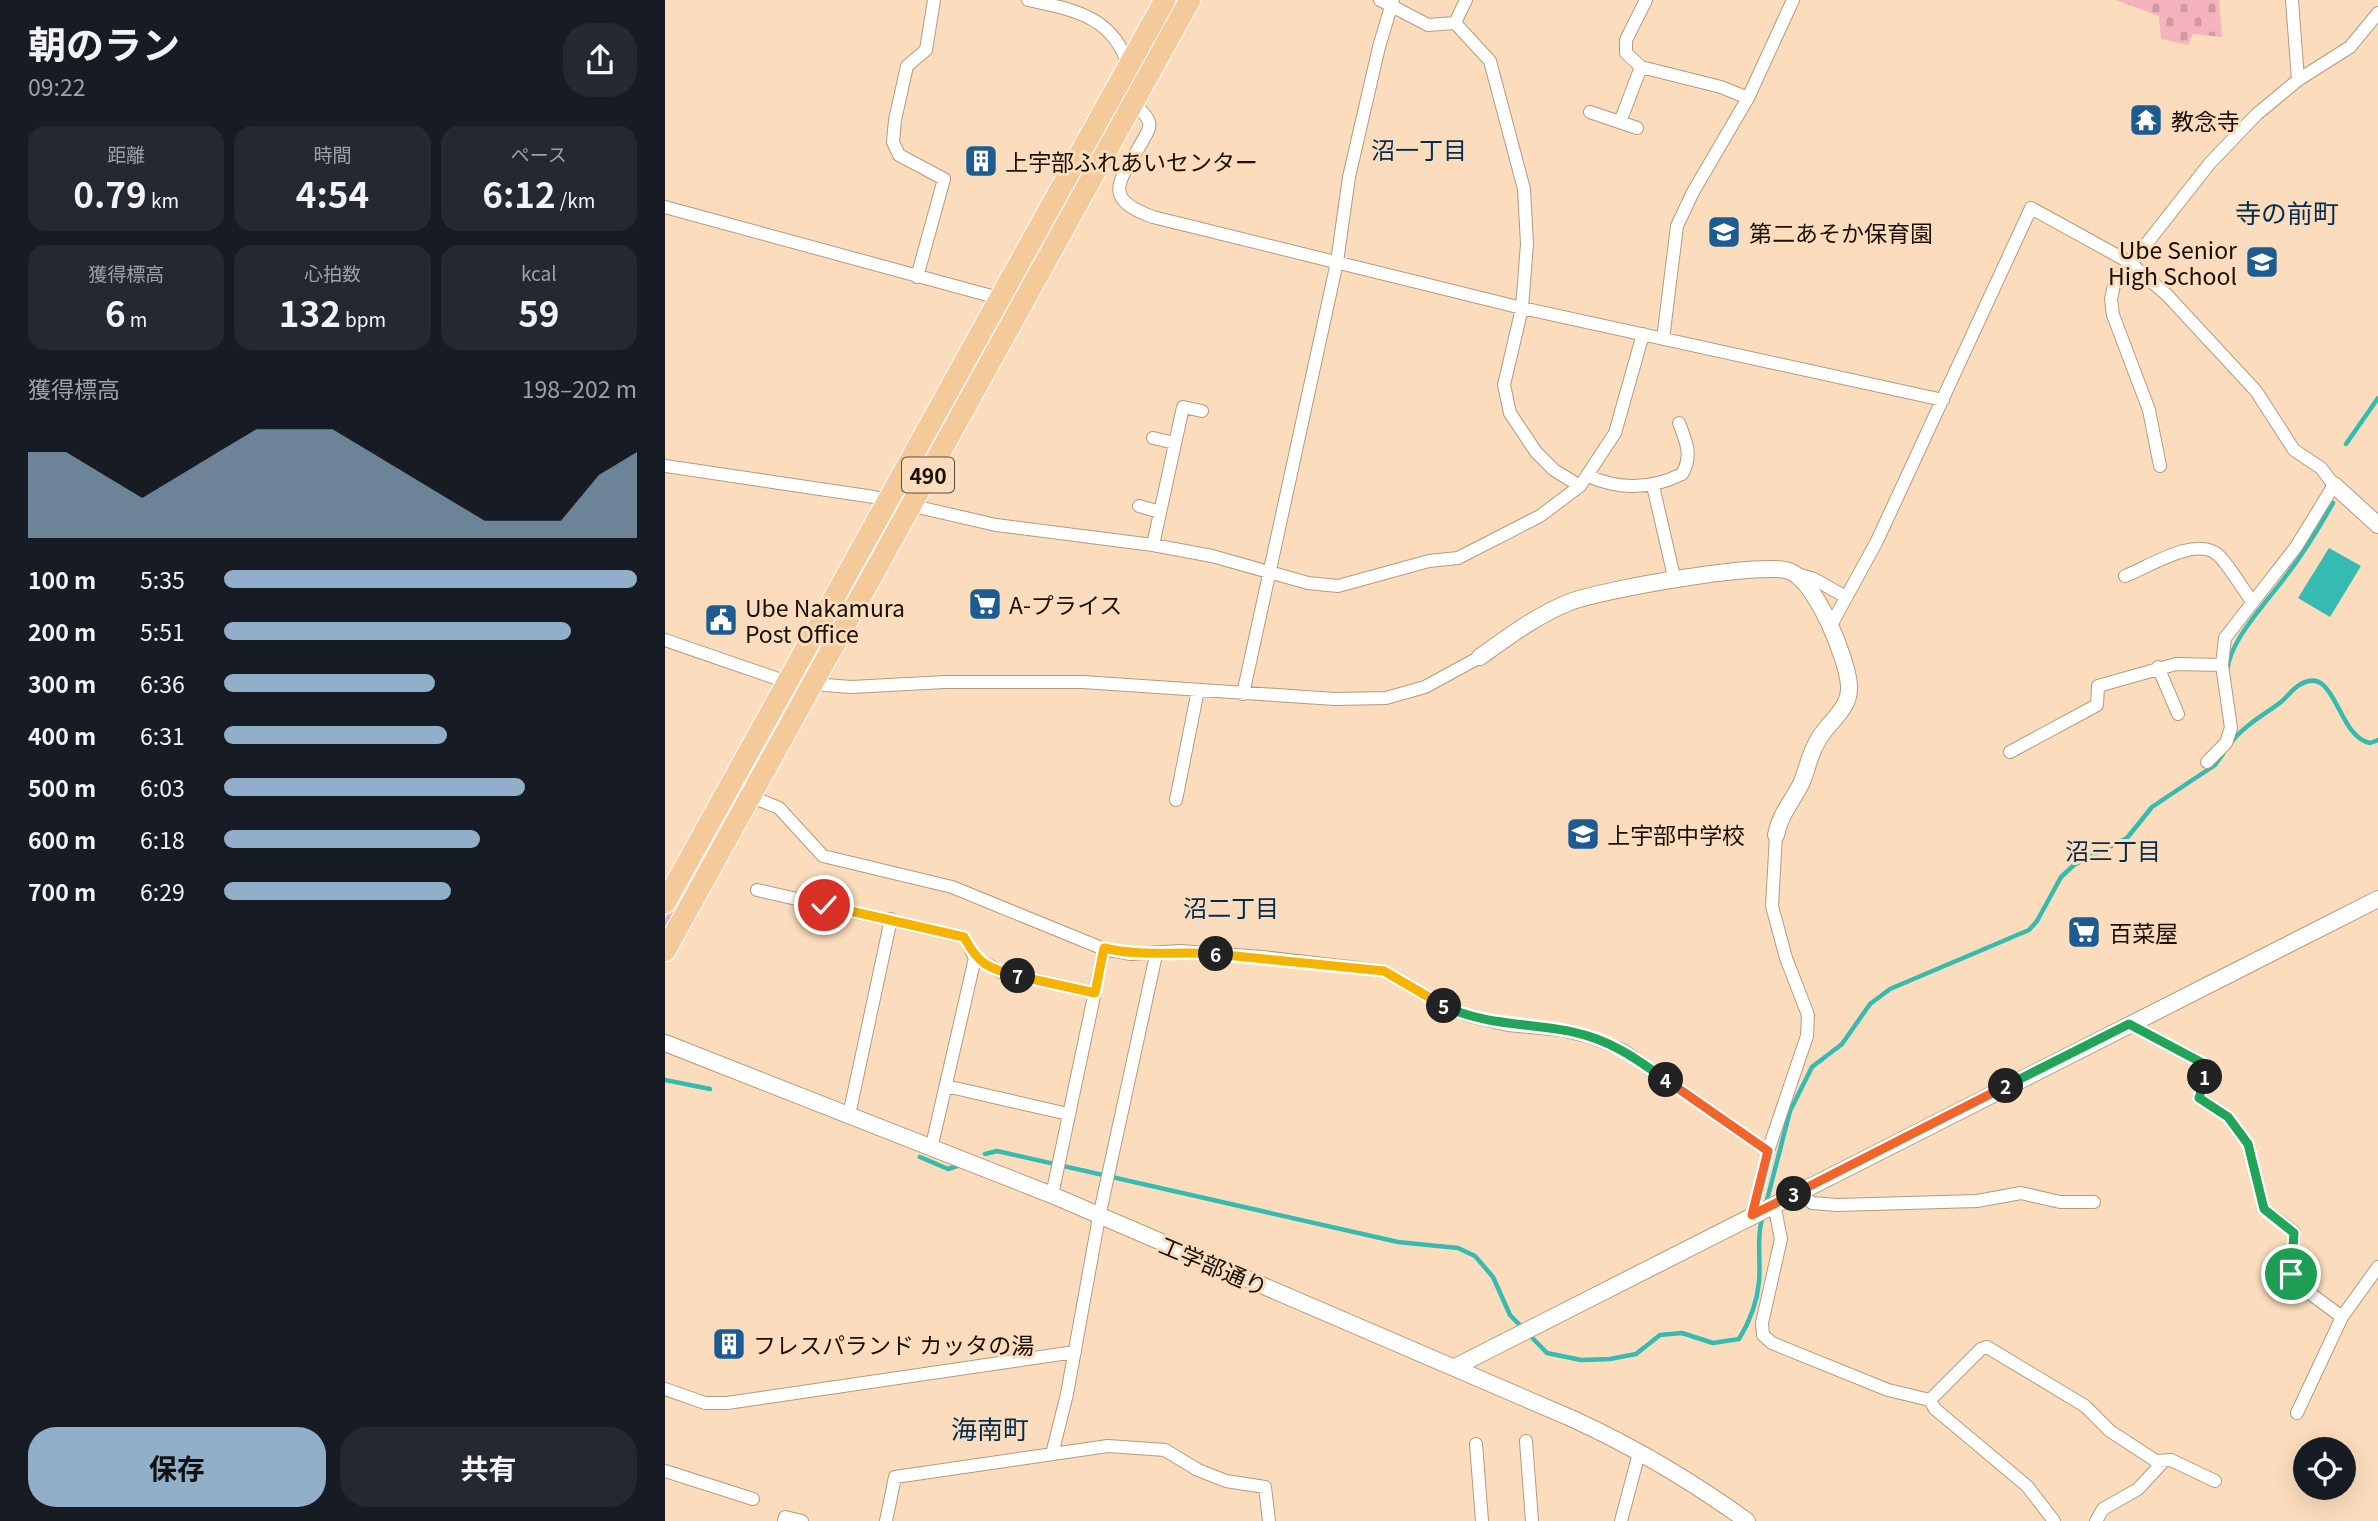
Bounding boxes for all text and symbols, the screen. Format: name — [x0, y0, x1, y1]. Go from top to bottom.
text: 朝のラン — [28, 15, 180, 70]
button: share — [563, 23, 637, 97]
text: 09:22 — [28, 69, 85, 103]
temple icon: 教念寺 — [2127, 101, 2165, 139]
place label: 教念寺 — [2171, 103, 2240, 137]
district label: 沼一丁目 — [1371, 131, 1467, 166]
text: 距離 — [107, 140, 145, 167]
text: 時間 — [313, 140, 352, 167]
text: ペース — [511, 140, 567, 167]
building icon: 上宇部ふれあいセンター — [962, 142, 1000, 180]
place label: 上宇部ふれあいセンター — [1005, 144, 1258, 178]
text: 0.79 — [73, 167, 147, 218]
text: 4:54 — [296, 167, 369, 218]
text: 6:12 — [482, 167, 556, 218]
text: km — [147, 186, 179, 213]
text: /km — [556, 186, 595, 213]
district label: 寺の前町 — [2235, 193, 2339, 230]
school or university icon: 第二あそか保育園 — [1705, 213, 1743, 251]
place label: 第二あそか保育園 — [1749, 215, 1933, 249]
place label: Ube Senior High School — [2108, 232, 2237, 292]
school or university icon: Ube Senior High School — [2243, 243, 2281, 281]
text: 獲得標高 — [88, 259, 164, 286]
text: 心拍数 — [304, 259, 361, 286]
text: kcal — [521, 259, 557, 286]
text: 6 — [105, 286, 126, 337]
text: 132 — [279, 286, 341, 337]
text: 59 — [518, 286, 559, 337]
text: m — [126, 305, 147, 332]
text: bpm — [341, 305, 386, 332]
text: 獲得標高 — [28, 371, 120, 405]
text: 198–202 m — [522, 371, 637, 405]
road number: 490 — [902, 458, 954, 492]
text: 100 m — [28, 562, 96, 596]
text: 5:35 — [140, 562, 185, 596]
supermarket icon: A-プライス — [966, 585, 1004, 623]
place label: A-プライス — [1009, 587, 1122, 621]
place label: Ube Nakamura Post Office — [745, 590, 905, 650]
public building icon: Ube Nakamura Post Office — [702, 601, 740, 639]
text: 200 m — [28, 614, 96, 648]
text: 5:51 — [140, 614, 185, 648]
text: 300 m — [28, 666, 96, 700]
text: 6:36 — [140, 666, 185, 700]
text: 400 m — [28, 718, 96, 752]
text: 6:31 — [140, 718, 185, 752]
text: 500 m — [28, 770, 96, 804]
text: 6:03 — [140, 770, 185, 804]
school or university icon: 上宇部中学校 — [1564, 815, 1602, 853]
place label: 上宇部中学校 — [1607, 817, 1745, 851]
text: 600 m — [28, 822, 96, 856]
text: 6:18 — [140, 822, 185, 856]
district label: 沼三丁目 — [2065, 832, 2161, 867]
text: 700 m — [28, 874, 96, 908]
text: 6:29 — [140, 874, 185, 908]
pin — [794, 875, 854, 935]
icon: check — [805, 886, 843, 924]
district label: 沼二丁目 — [1183, 889, 1279, 924]
supermarket icon: 百菜屋 — [2065, 913, 2103, 951]
place label: 百菜屋 — [2109, 915, 2178, 949]
pin: 6 — [1199, 936, 1233, 972]
text: 6 — [1210, 940, 1221, 967]
pin: 7 — [1001, 958, 1035, 993]
text: 7 — [1012, 962, 1023, 989]
pin: 5 — [1427, 988, 1461, 1024]
text: 5 — [1438, 992, 1449, 1019]
pin: 1 — [2187, 1060, 2223, 1094]
pin: 4 — [1649, 1062, 1683, 1098]
text: 1 — [2199, 1063, 2210, 1090]
text: 4 — [1660, 1066, 1671, 1093]
pin: 2 — [1989, 1068, 2023, 1104]
text: 2 — [2000, 1072, 2011, 1099]
pin: 3 — [1777, 1176, 1811, 1212]
text: 3 — [1788, 1180, 1799, 1207]
street label: 工学部通り — [1154, 1227, 1274, 1303]
pin — [2261, 1244, 2321, 1304]
icon: arrive — [2272, 1255, 2310, 1293]
building icon: フレスパランド カッタの湯 — [710, 1325, 748, 1363]
place label: フレスパランド カッタの湯 — [753, 1327, 1034, 1361]
district label: 海南町 — [951, 1409, 1029, 1446]
button: 保存 — [28, 1427, 326, 1507]
button: 共有 — [340, 1427, 637, 1507]
map controls — [2293, 1437, 2356, 1500]
button: locate — [2293, 1437, 2356, 1500]

